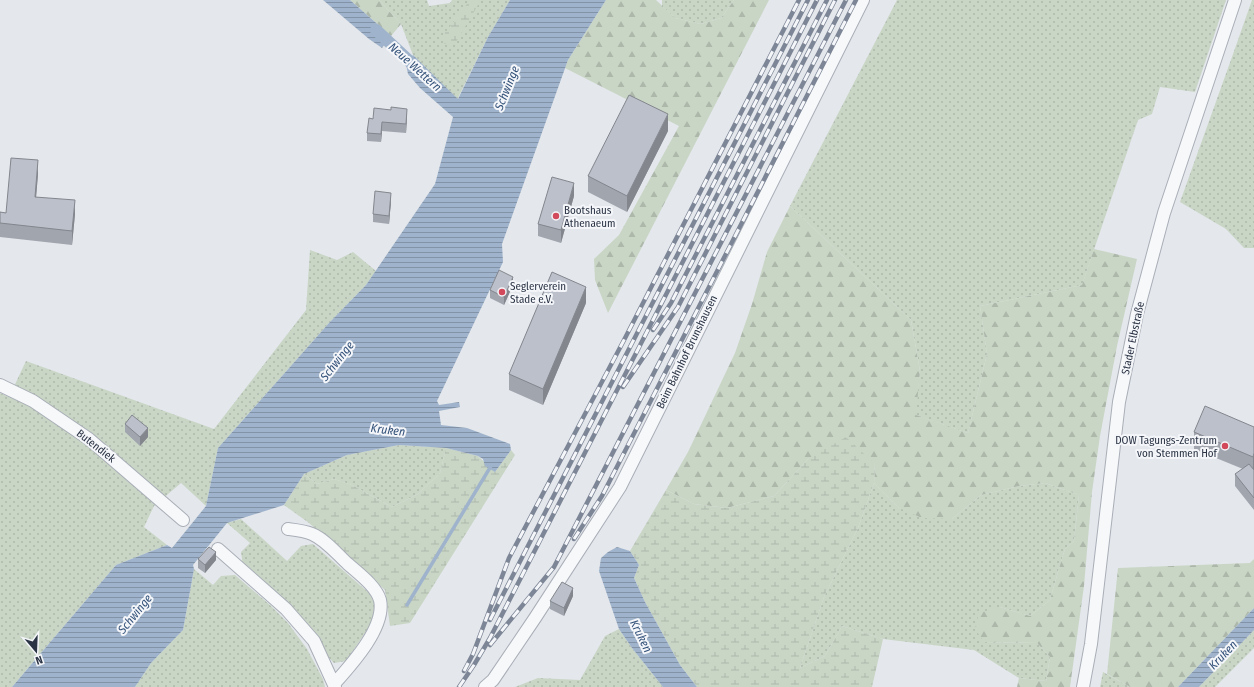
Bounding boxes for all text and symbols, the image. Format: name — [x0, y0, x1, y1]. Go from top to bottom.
water label: Neue Wettern — [386, 40, 444, 94]
water label: Schwinge — [491, 64, 522, 113]
place label: Bootshaus Athenaeum — [564, 204, 615, 230]
marker: Bootshaus Athenaeum — [551, 211, 561, 221]
place label: Seglerverein Stade e.V. — [510, 280, 566, 306]
marker: Seglerverein Stade e.V. — [497, 287, 507, 297]
street label: Beim Bahnhof Brunshausen — [654, 293, 720, 411]
street label: Stader Elbstraße — [1119, 300, 1147, 376]
water label: Schwinge — [317, 338, 357, 384]
water label: Kruken — [370, 421, 406, 439]
street label: Butendiek — [74, 427, 119, 466]
place label: DOW Tagungs-Zentrum von Stemmen Hof — [1115, 434, 1218, 460]
marker: DOW Tagungs-Zentrum von Stemmen Hof — [1220, 441, 1230, 451]
water label: Schwinge — [114, 591, 155, 637]
water label: Kruken — [627, 617, 655, 655]
north arrow — [16, 631, 56, 671]
water label: Kruken — [1206, 638, 1240, 672]
text: N — [34, 653, 44, 667]

